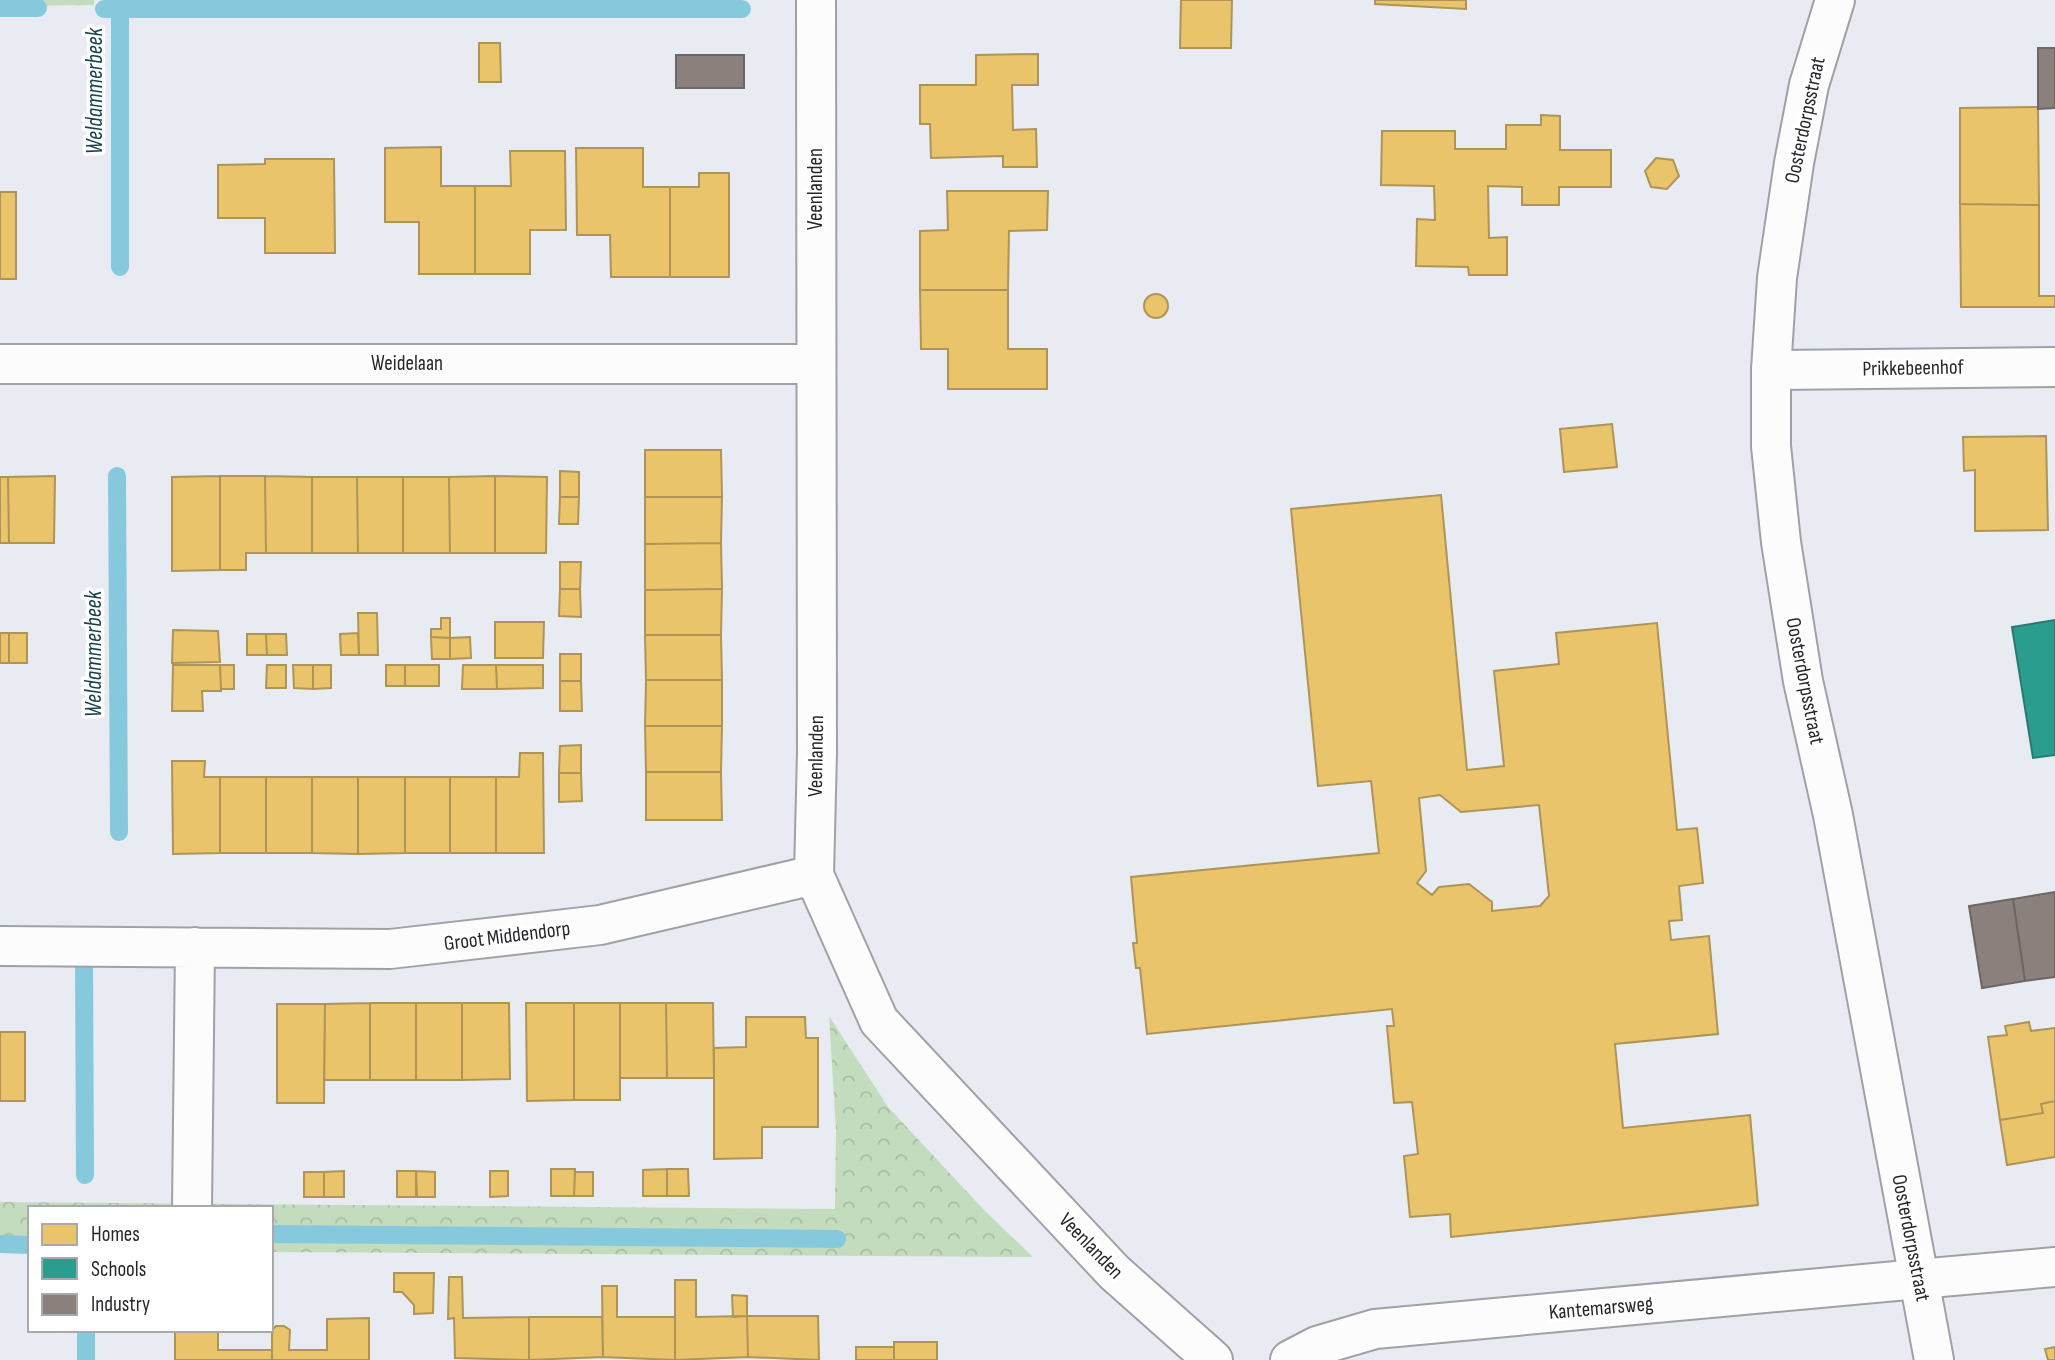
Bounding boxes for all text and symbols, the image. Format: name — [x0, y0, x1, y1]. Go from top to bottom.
water label: Weldammerbeek — [81, 26, 109, 154]
street label: Oosterdorpsstraat — [1779, 54, 1831, 186]
street label: Veenlanden — [803, 148, 828, 230]
street label: Weidelaan — [371, 351, 443, 376]
street label: Prikkebeenhof — [1862, 355, 1965, 381]
water label: Weldammerbeek — [80, 589, 108, 717]
street label: Oosterdorpsstraat — [1780, 615, 1830, 747]
street label: Veenlanden — [803, 715, 829, 797]
street label: Groot Middendorp — [442, 916, 572, 956]
street label: Oosterdorpsstraat — [1886, 1172, 1936, 1304]
legend — [28, 1206, 273, 1332]
street label: Veenlanden — [1054, 1208, 1128, 1284]
text: Homes — [91, 1222, 140, 1247]
text: Schools — [91, 1257, 146, 1282]
street label: Kantemarsweg — [1548, 1291, 1654, 1325]
text: Industry — [91, 1292, 150, 1317]

